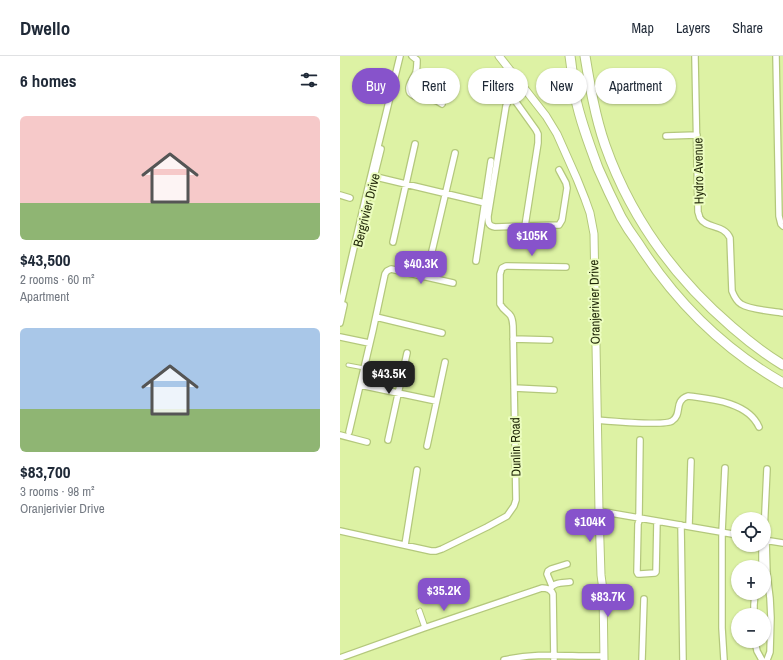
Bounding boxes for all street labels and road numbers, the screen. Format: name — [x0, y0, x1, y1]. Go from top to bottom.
street label: Hydro Avenue — [689, 137, 708, 205]
street label: Bergrivier Drive — [349, 171, 384, 249]
street label: Oranjerivier Drive — [585, 259, 604, 344]
street label: Dunlin Road — [506, 417, 525, 477]

